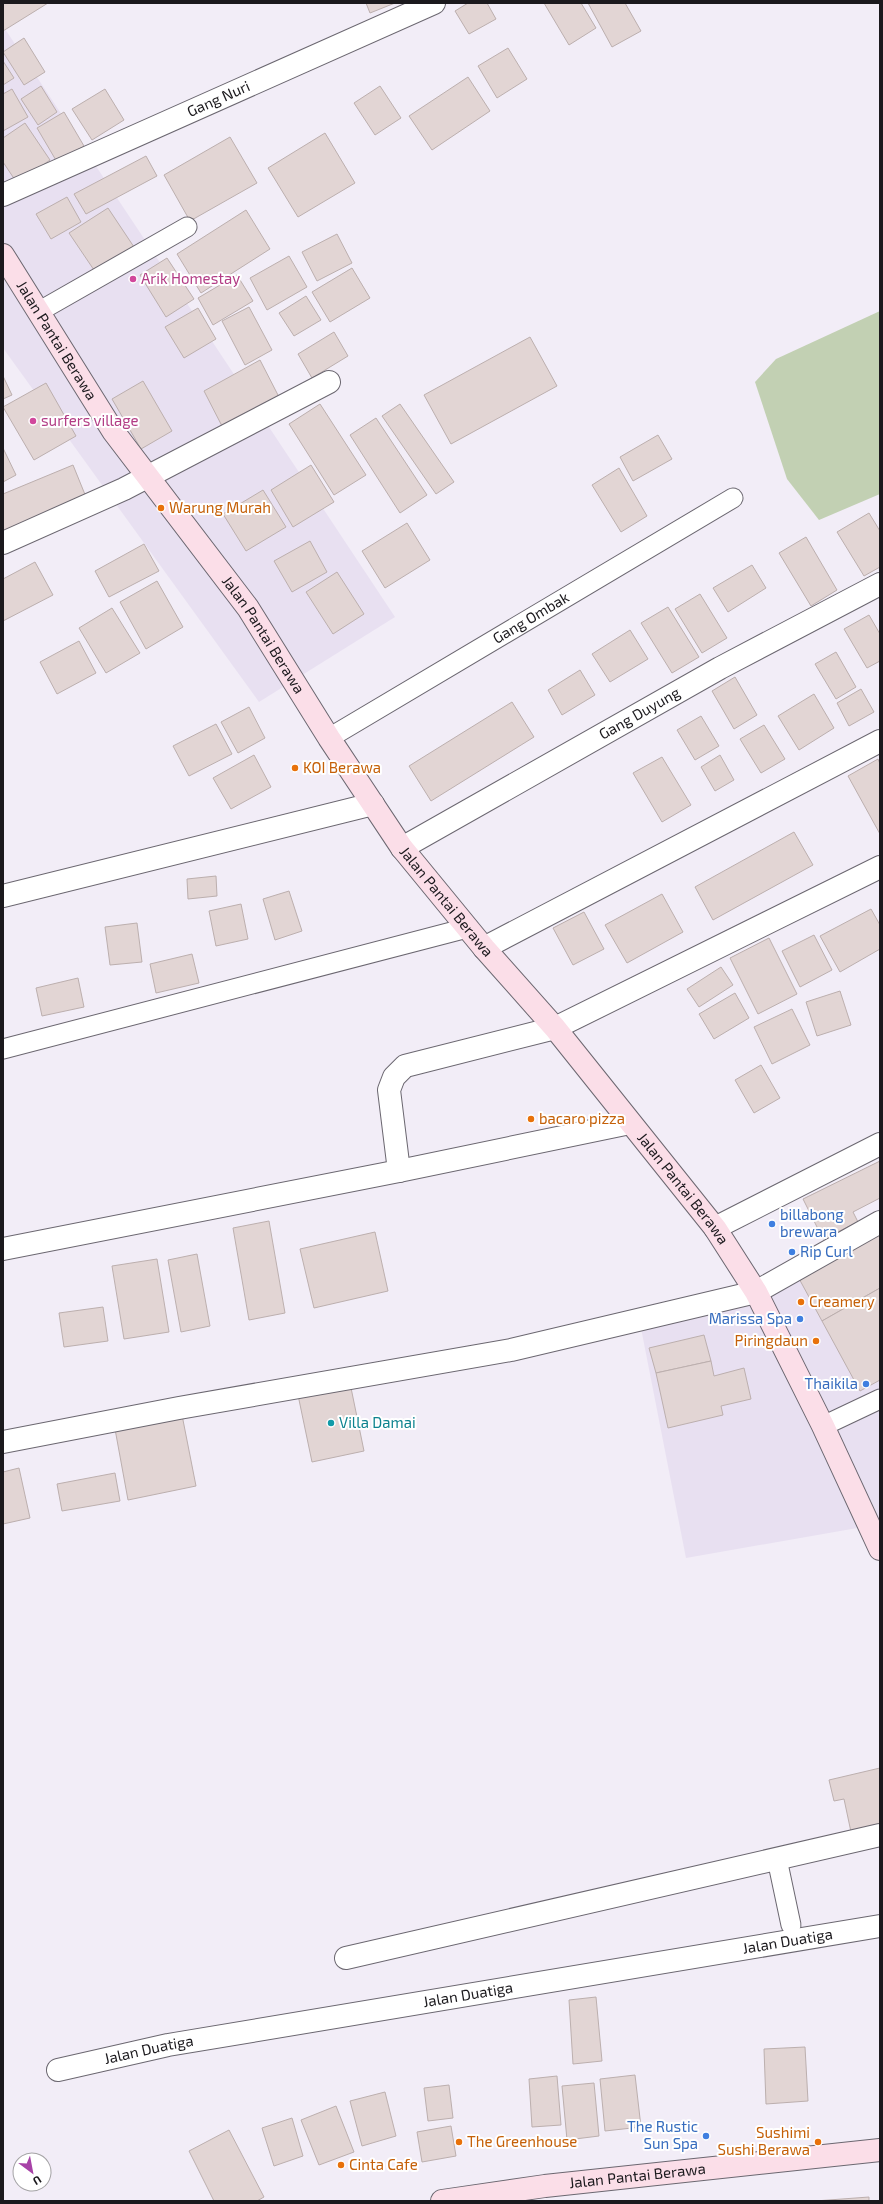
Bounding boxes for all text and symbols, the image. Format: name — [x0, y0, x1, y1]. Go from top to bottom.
street label: Gang Nuri — [184, 76, 252, 120]
place label: Arik Homestay — [141, 269, 240, 287]
marker: Arik Homestay — [128, 274, 138, 284]
street label: Jalan Pantai Berawa — [13, 277, 101, 403]
place label: surfers village — [41, 411, 139, 429]
marker: surfers village — [28, 416, 38, 426]
place label: Warung Murah — [169, 498, 271, 516]
marker: Warung Murah — [156, 503, 166, 513]
street label: Jalan Pantai Berawa — [219, 572, 309, 697]
street label: Gang Ombak — [489, 587, 572, 647]
street label: Gang Duyung — [595, 682, 683, 743]
place label: KOI Berawa — [303, 758, 381, 776]
marker: KOI Berawa — [290, 763, 300, 773]
street label: Jalan Pantai Berawa — [396, 842, 497, 960]
place label: bacaro pizza — [539, 1109, 625, 1127]
marker: bacaro pizza — [526, 1114, 536, 1124]
street label: Jalan Pantai Berawa — [634, 1129, 733, 1247]
place label: billabong brewara — [780, 1205, 844, 1240]
marker: billabong brewara — [767, 1219, 777, 1229]
place label: Rip Curl — [800, 1242, 853, 1260]
marker: Rip Curl — [787, 1247, 797, 1257]
place label: Creamery — [809, 1292, 875, 1310]
marker: Creamery — [796, 1297, 806, 1307]
place label: Marissa Spa — [709, 1309, 792, 1327]
marker: Marissa Spa — [795, 1314, 805, 1324]
place label: Piringdaun — [735, 1331, 808, 1349]
marker: Piringdaun — [811, 1336, 821, 1346]
place label: Thaikila — [805, 1374, 858, 1392]
marker: Thaikila — [861, 1379, 871, 1389]
place label: Villa Damai — [339, 1413, 416, 1431]
marker: Villa Damai — [326, 1418, 336, 1428]
street label: Jalan Duatiga — [741, 1924, 834, 1957]
street label: Jalan Duatiga — [422, 1977, 514, 2010]
street label: Jalan Duatiga — [102, 2031, 195, 2067]
place label: The Rustic Sun Spa — [627, 2117, 698, 2152]
place label: Sushimi Sushi Berawa — [717, 2123, 810, 2158]
marker: The Rustic Sun Spa — [701, 2131, 711, 2141]
place label: The Greenhouse — [467, 2132, 577, 2150]
marker: The Greenhouse — [454, 2137, 464, 2147]
marker: Sushimi Sushi Berawa — [813, 2137, 823, 2147]
north arrow — [12, 2152, 52, 2192]
place label: Cinta Cafe — [349, 2155, 418, 2173]
street label: Jalan Pantai Berawa — [568, 2159, 706, 2191]
marker: Cinta Cafe — [336, 2160, 346, 2170]
text: U — [31, 2173, 44, 2188]

